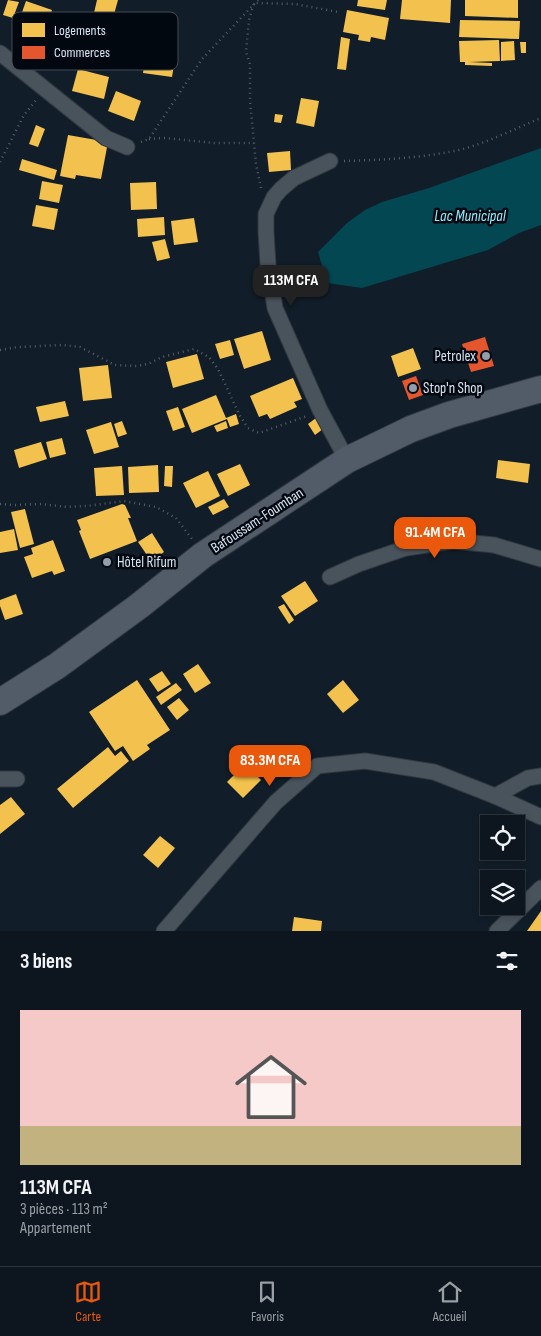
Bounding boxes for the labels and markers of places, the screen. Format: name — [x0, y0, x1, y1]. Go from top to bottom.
pin: 113M CFA — [239, 264, 343, 307]
place label: Petrolex — [434, 347, 476, 366]
marker: Petrolex — [480, 350, 492, 362]
place label: Stop'n Shop — [423, 379, 483, 398]
marker: Stop'n Shop — [407, 382, 419, 394]
pin: 91.4M CFA — [378, 516, 492, 559]
place label: Hôtel Rifum — [117, 553, 176, 572]
marker: Hôtel Rifum — [101, 556, 113, 568]
pin: 83.3M CFA — [213, 744, 327, 787]

